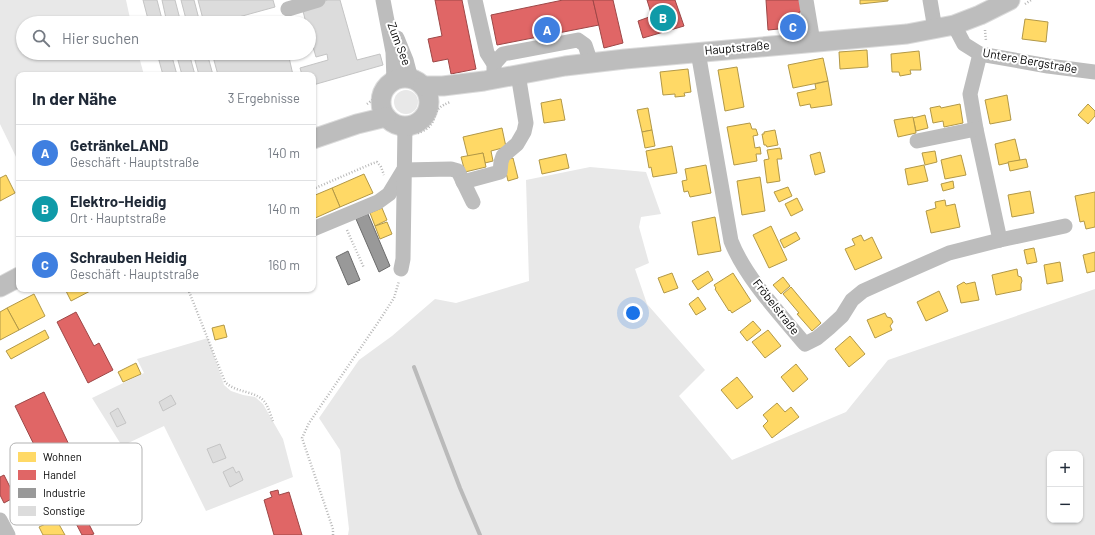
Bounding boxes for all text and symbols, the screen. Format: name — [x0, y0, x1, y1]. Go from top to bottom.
pin: B — [650, 3, 676, 33]
pin: C — [780, 12, 806, 42]
pin: A — [534, 15, 560, 45]
search box — [16, 16, 316, 60]
street label: Zum See — [385, 20, 415, 67]
icon: search — [30, 27, 52, 49]
text: Hier suchen — [62, 29, 139, 47]
street label: Hauptstraße — [704, 37, 770, 57]
street label: Untere Bergstraße — [982, 45, 1079, 75]
text: In der Nähe — [32, 88, 117, 108]
text: 3 Ergebnisse — [228, 90, 300, 106]
text: GetränkeLAND — [70, 136, 168, 154]
text: A — [41, 145, 49, 161]
text: 140 m — [268, 145, 300, 161]
text: Geschäft · Hauptstraße — [70, 154, 199, 170]
text: Elektro-Heidig — [70, 192, 166, 210]
text: B — [41, 201, 49, 217]
text: 140 m — [268, 201, 300, 217]
text: Ort · Hauptstraße — [70, 210, 166, 226]
text: Schrauben Heidig — [70, 248, 187, 266]
text: C — [41, 257, 49, 273]
text: 160 m — [268, 257, 300, 273]
text: Geschäft · Hauptstraße — [70, 266, 199, 282]
street label: Fröbelstraße — [751, 276, 803, 337]
your location — [623, 303, 643, 323]
legend — [10, 443, 142, 525]
text: Wohnen — [43, 450, 82, 463]
map controls — [1047, 451, 1083, 523]
button: + — [1047, 451, 1083, 487]
text: Handel — [43, 468, 76, 481]
text: Industrie — [43, 486, 86, 499]
button: − — [1047, 487, 1083, 523]
text: Sonstige — [43, 504, 85, 517]

